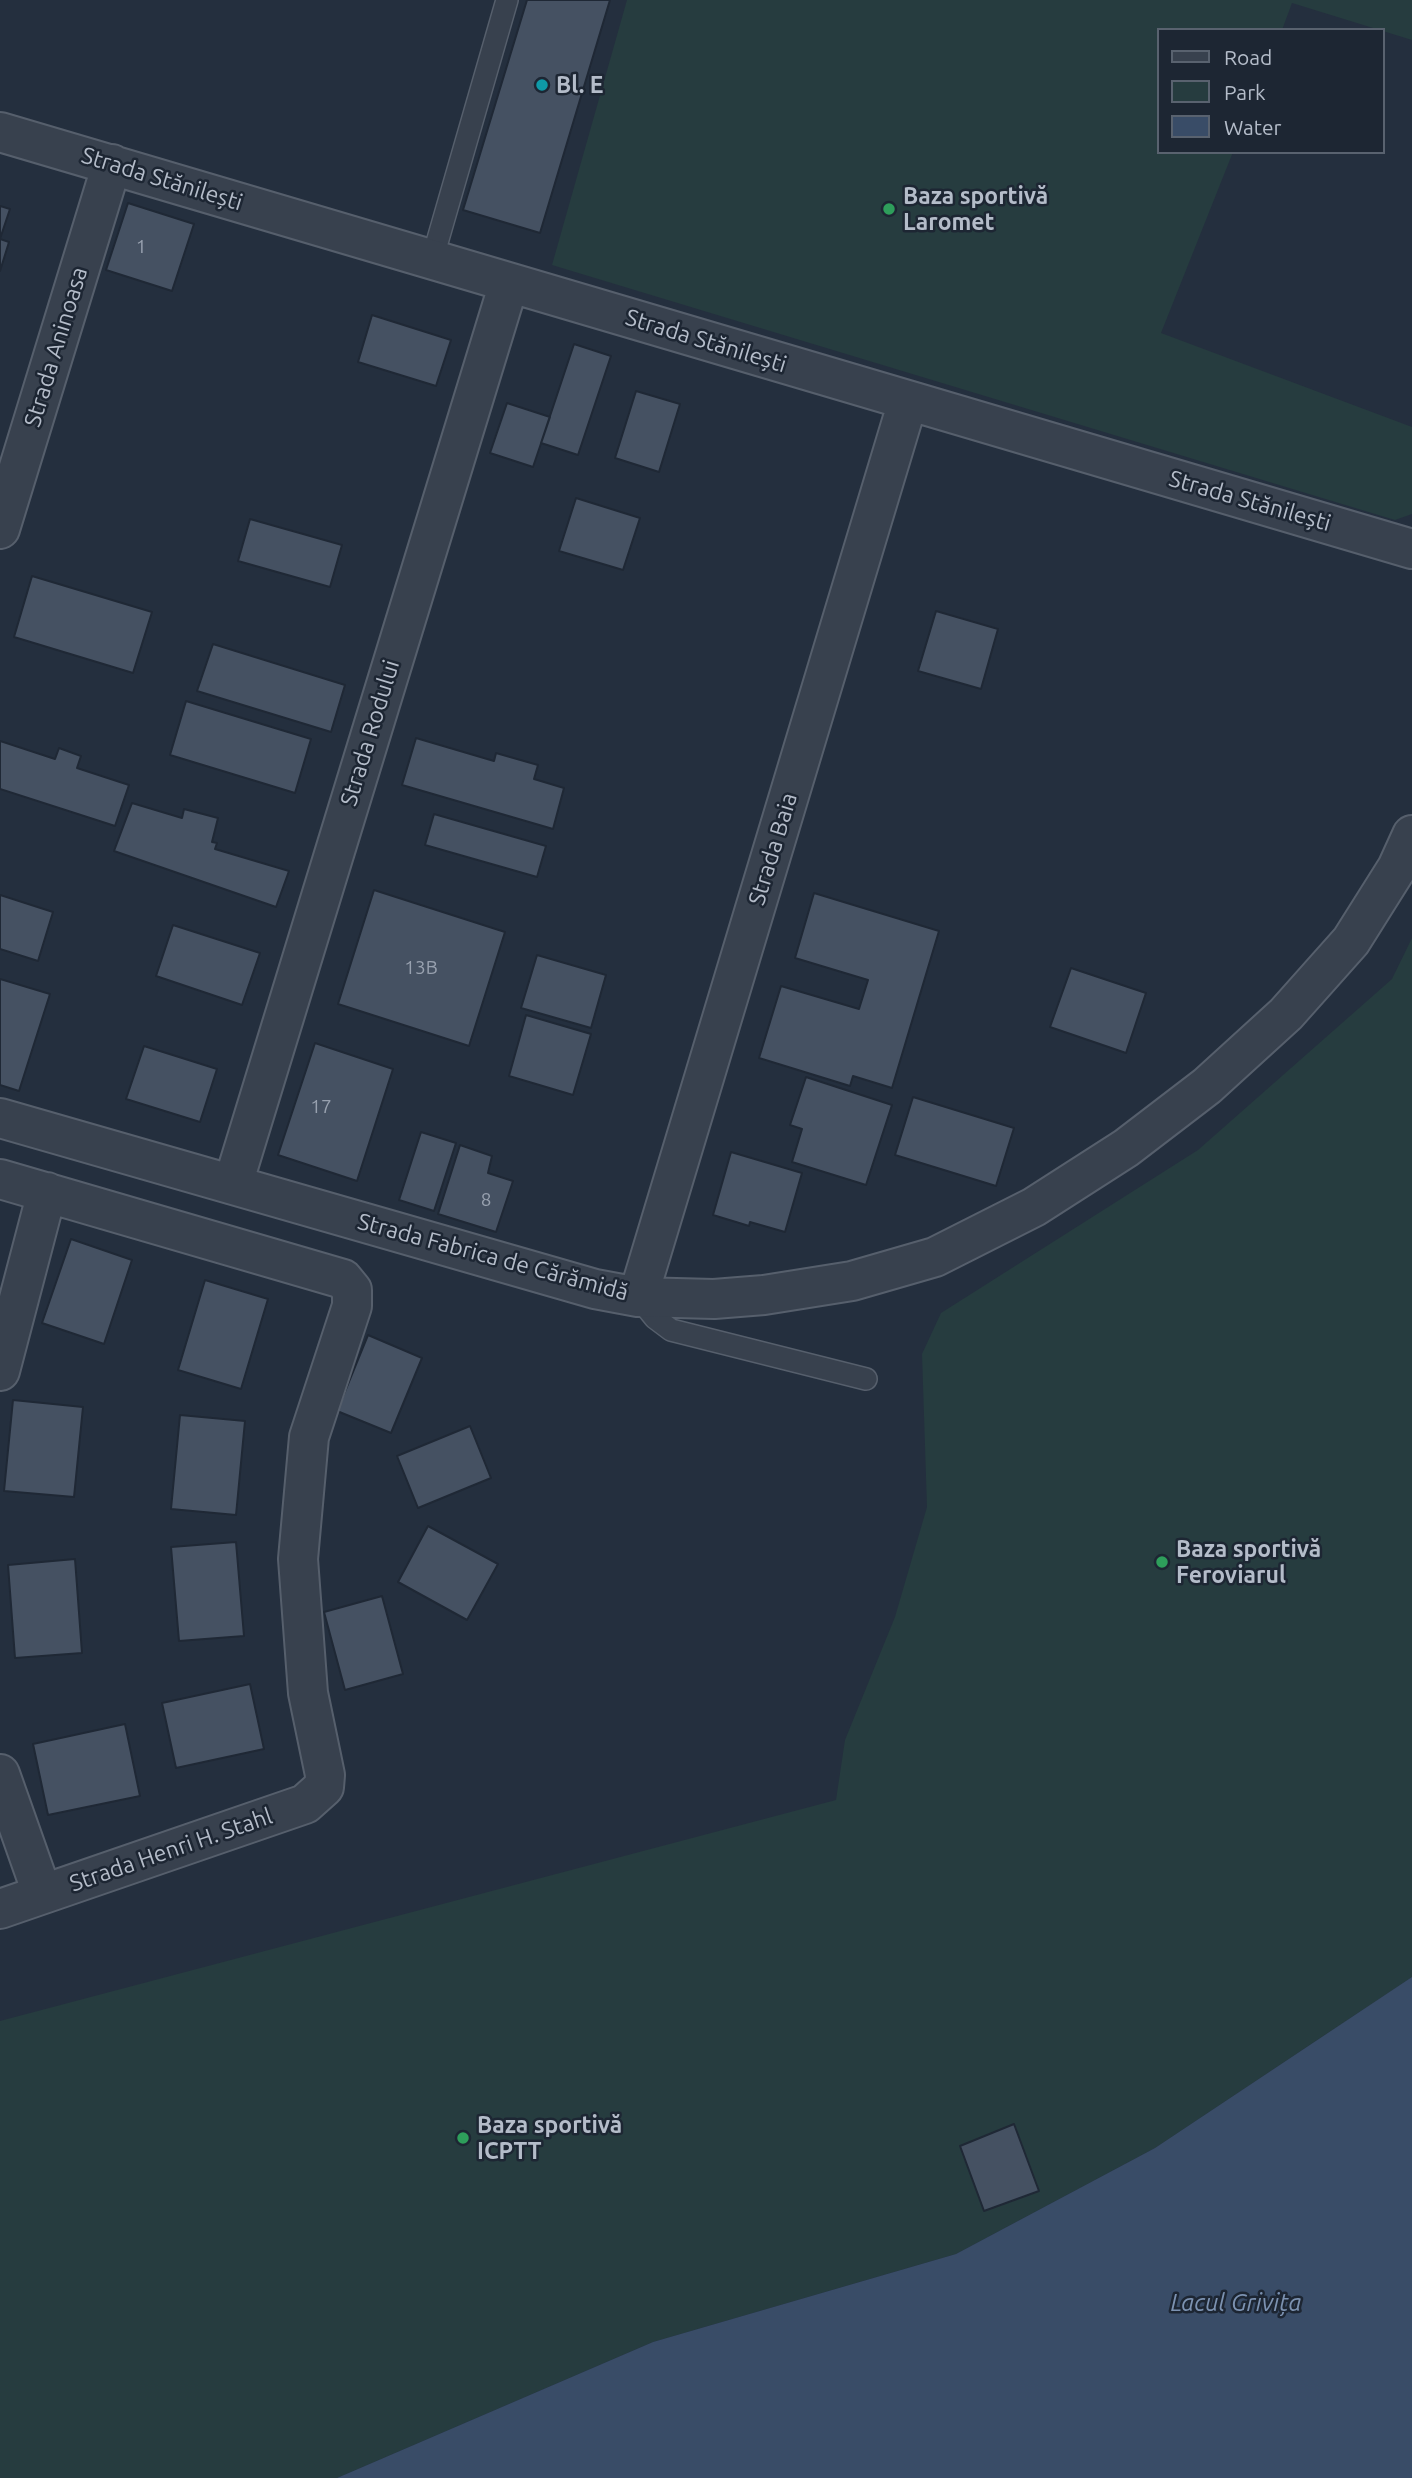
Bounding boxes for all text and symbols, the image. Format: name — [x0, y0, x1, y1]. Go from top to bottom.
legend — [1156, 28, 1384, 154]
text: Road — [1224, 45, 1272, 69]
place label: Bl. E — [556, 71, 603, 99]
marker: Bl. E — [534, 77, 550, 93]
text: Park — [1224, 80, 1266, 104]
text: Water — [1224, 115, 1282, 139]
street label: Strada Stănilești — [78, 141, 246, 217]
place label: Baza sportivă Laromet — [903, 182, 1048, 236]
marker: Baza sportivă Laromet — [881, 201, 897, 217]
house number: 1 — [136, 236, 146, 258]
street label: Strada Aninoasa — [19, 264, 93, 430]
street label: Strada Stănilești — [622, 303, 790, 379]
street label: Strada Stănilești — [1166, 465, 1334, 537]
street label: Strada Rodului — [335, 657, 405, 809]
street label: Strada Baia — [743, 790, 803, 908]
house number: 13B — [404, 957, 438, 979]
house number: 17 — [310, 1096, 332, 1118]
house number: 8 — [481, 1189, 491, 1211]
street label: Strada Fabrica de Cărămidă — [355, 1208, 631, 1306]
place label: Baza sportivă Feroviarul — [1176, 1535, 1321, 1589]
marker: Baza sportivă Feroviarul — [1154, 1554, 1170, 1570]
street label: Strada Henri H. Stahl — [66, 1802, 276, 1898]
place label: Baza sportivă ICPTT — [477, 2111, 622, 2165]
marker: Baza sportivă ICPTT — [455, 2130, 471, 2146]
water label: Lacul Grivița — [1171, 2289, 1301, 2317]

